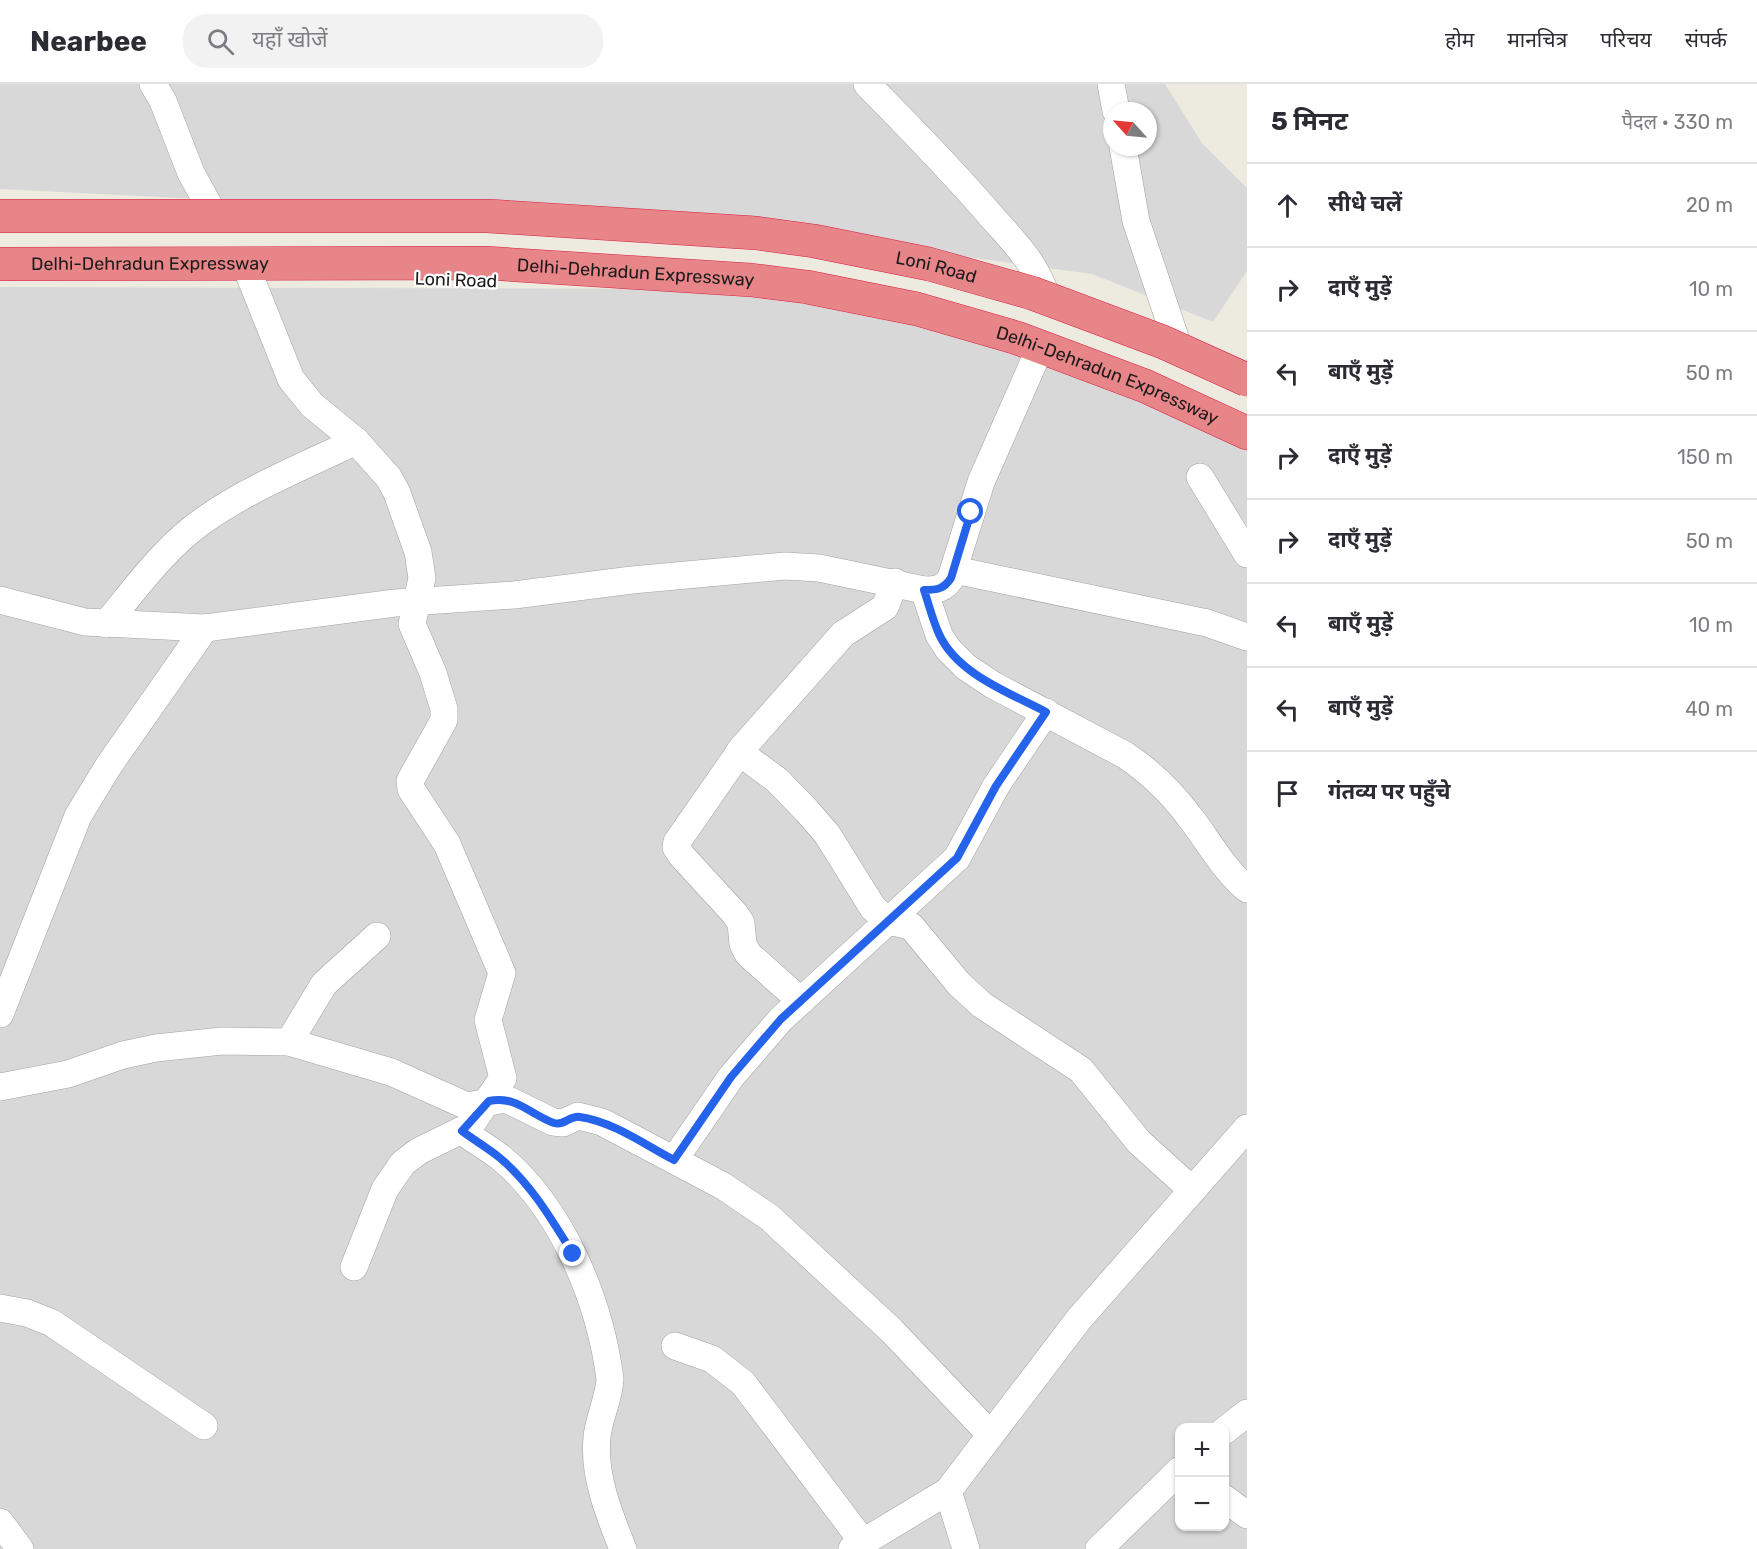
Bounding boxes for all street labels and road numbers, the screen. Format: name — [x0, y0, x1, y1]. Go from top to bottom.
street label: Loni Road — [894, 247, 979, 288]
street label: Delhi-Dehradun Expressway — [31, 252, 269, 275]
street label: Delhi-Dehradun Expressway — [516, 254, 755, 291]
street label: Loni Road — [414, 268, 498, 292]
street label: Delhi-Dehradun Expressway — [994, 322, 1222, 429]

